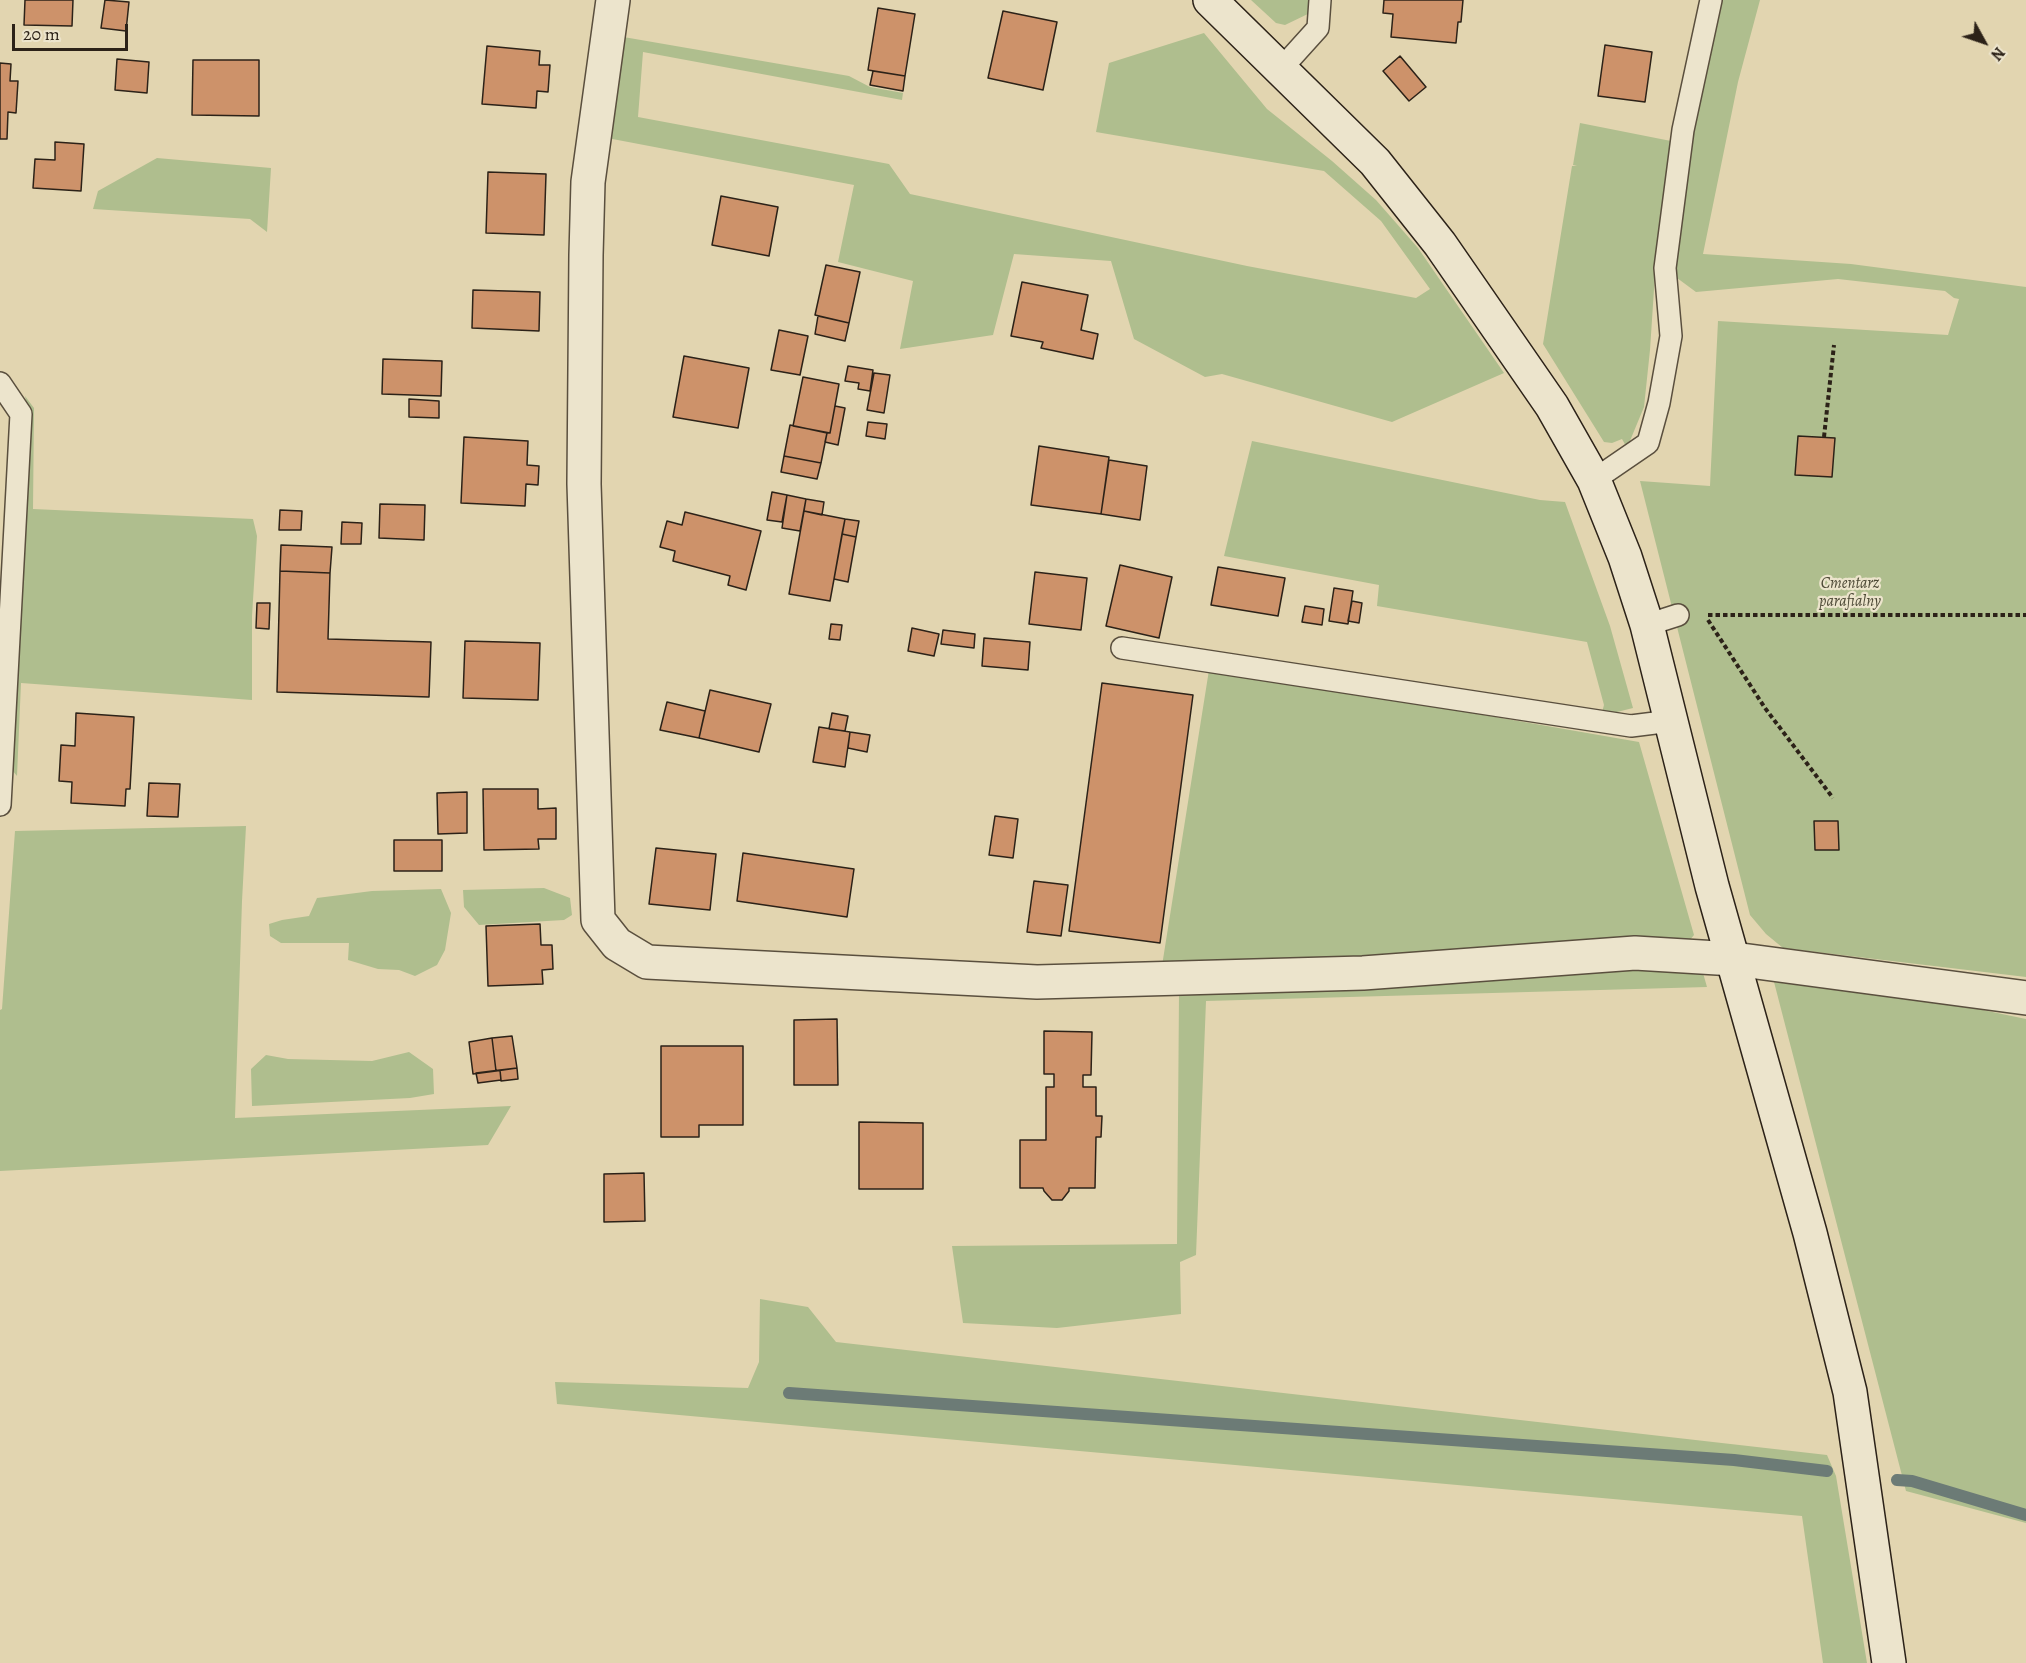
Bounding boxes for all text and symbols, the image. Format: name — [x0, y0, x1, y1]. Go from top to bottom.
scale bar — [15, 12, 130, 50]
north arrow — [1954, 12, 2014, 72]
text: 20 m — [23, 22, 60, 46]
text: N — [1986, 42, 2010, 65]
park label: Cmentarz parafialny — [1819, 574, 1881, 612]

